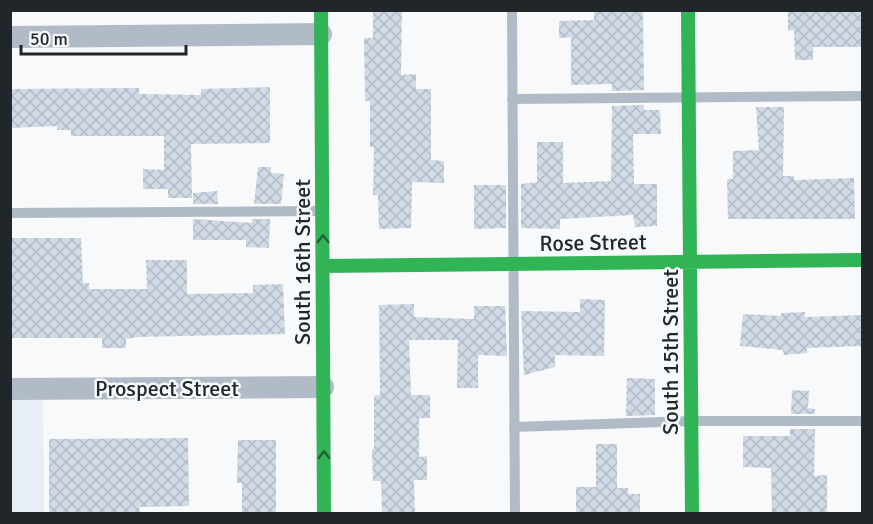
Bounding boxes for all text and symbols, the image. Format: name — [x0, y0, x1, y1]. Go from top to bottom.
scale bar — [21, 18, 186, 56]
text: 50 m — [30, 28, 68, 50]
street label: South 16th Street — [289, 179, 316, 345]
street label: Rose Street — [539, 228, 647, 257]
one-way arrow — [317, 235, 329, 244]
street label: South 15th Street — [657, 269, 684, 435]
street label: Prospect Street — [95, 375, 239, 402]
one-way arrow — [318, 451, 330, 460]

